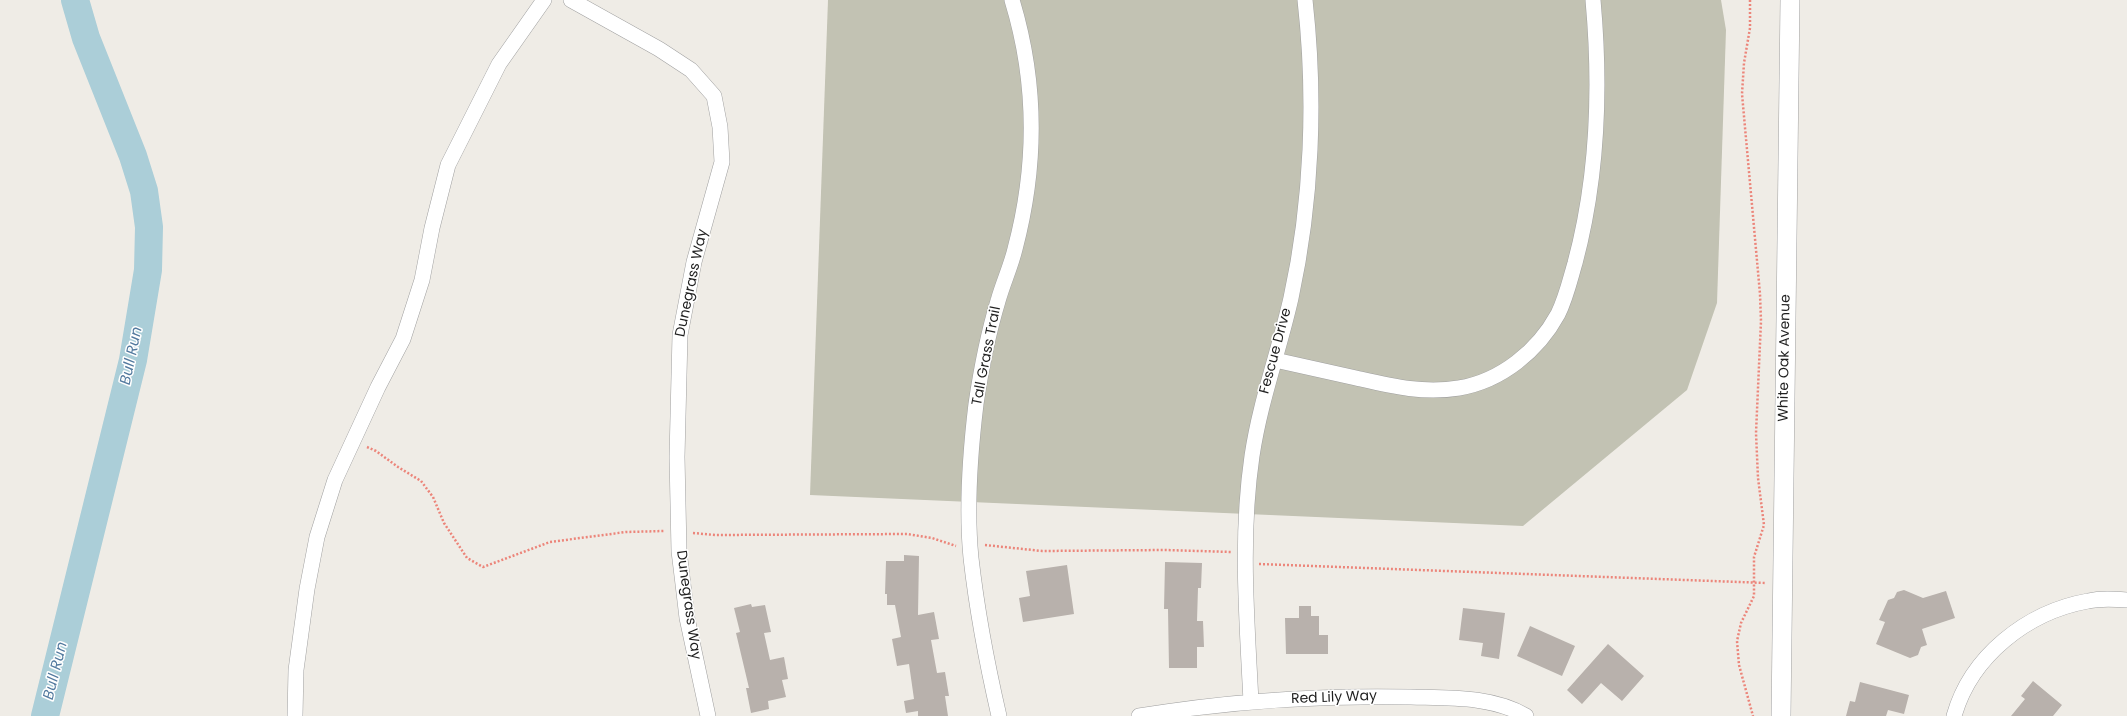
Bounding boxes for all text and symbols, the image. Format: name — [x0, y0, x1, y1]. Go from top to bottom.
street label: Dunegrass Way — [672, 227, 712, 339]
street label: White Oak Avenue — [1775, 294, 1795, 422]
street label: Tall Grass Trail — [969, 305, 1005, 407]
street label: Fescue Drive — [1256, 306, 1296, 396]
water label: Bull Run — [117, 325, 147, 387]
street label: Dunegrass Way — [672, 549, 704, 661]
water label: Bull Run — [40, 640, 72, 702]
street label: Red Lily Way — [1291, 688, 1377, 708]

